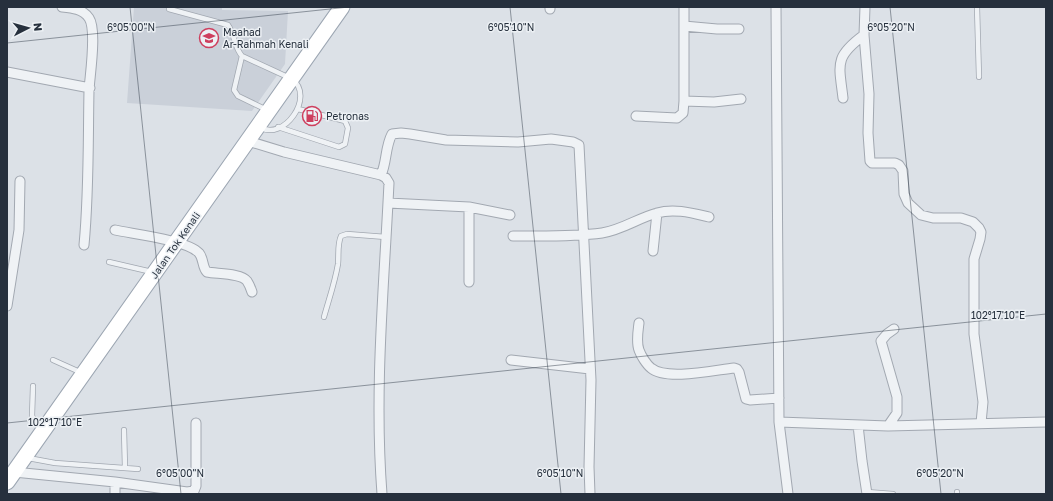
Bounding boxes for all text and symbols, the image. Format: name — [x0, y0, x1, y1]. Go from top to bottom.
north arrow — [8, 8, 48, 48]
text: 6°05'00"N — [107, 21, 155, 33]
text: 6°05'10"N — [488, 21, 534, 33]
text: 6°05'20"N — [867, 21, 915, 33]
text: N — [32, 22, 45, 32]
place label: Maahad Ar-Rahmah Kenali — [223, 26, 309, 50]
school or university icon: Maahad Ar-Rahmah Kenali — [198, 27, 220, 49]
fuel station icon: Petronas — [301, 105, 323, 127]
place label: Petronas — [326, 110, 369, 122]
street label: Jalan Tok Kenali — [148, 209, 202, 281]
text: 102°17'10"E — [971, 309, 1025, 321]
text: 102°17'10"E — [28, 416, 82, 428]
text: 6°05'00"N — [156, 467, 204, 479]
text: 6°05'10"N — [537, 467, 583, 479]
text: 6°05'20"N — [916, 467, 964, 479]

